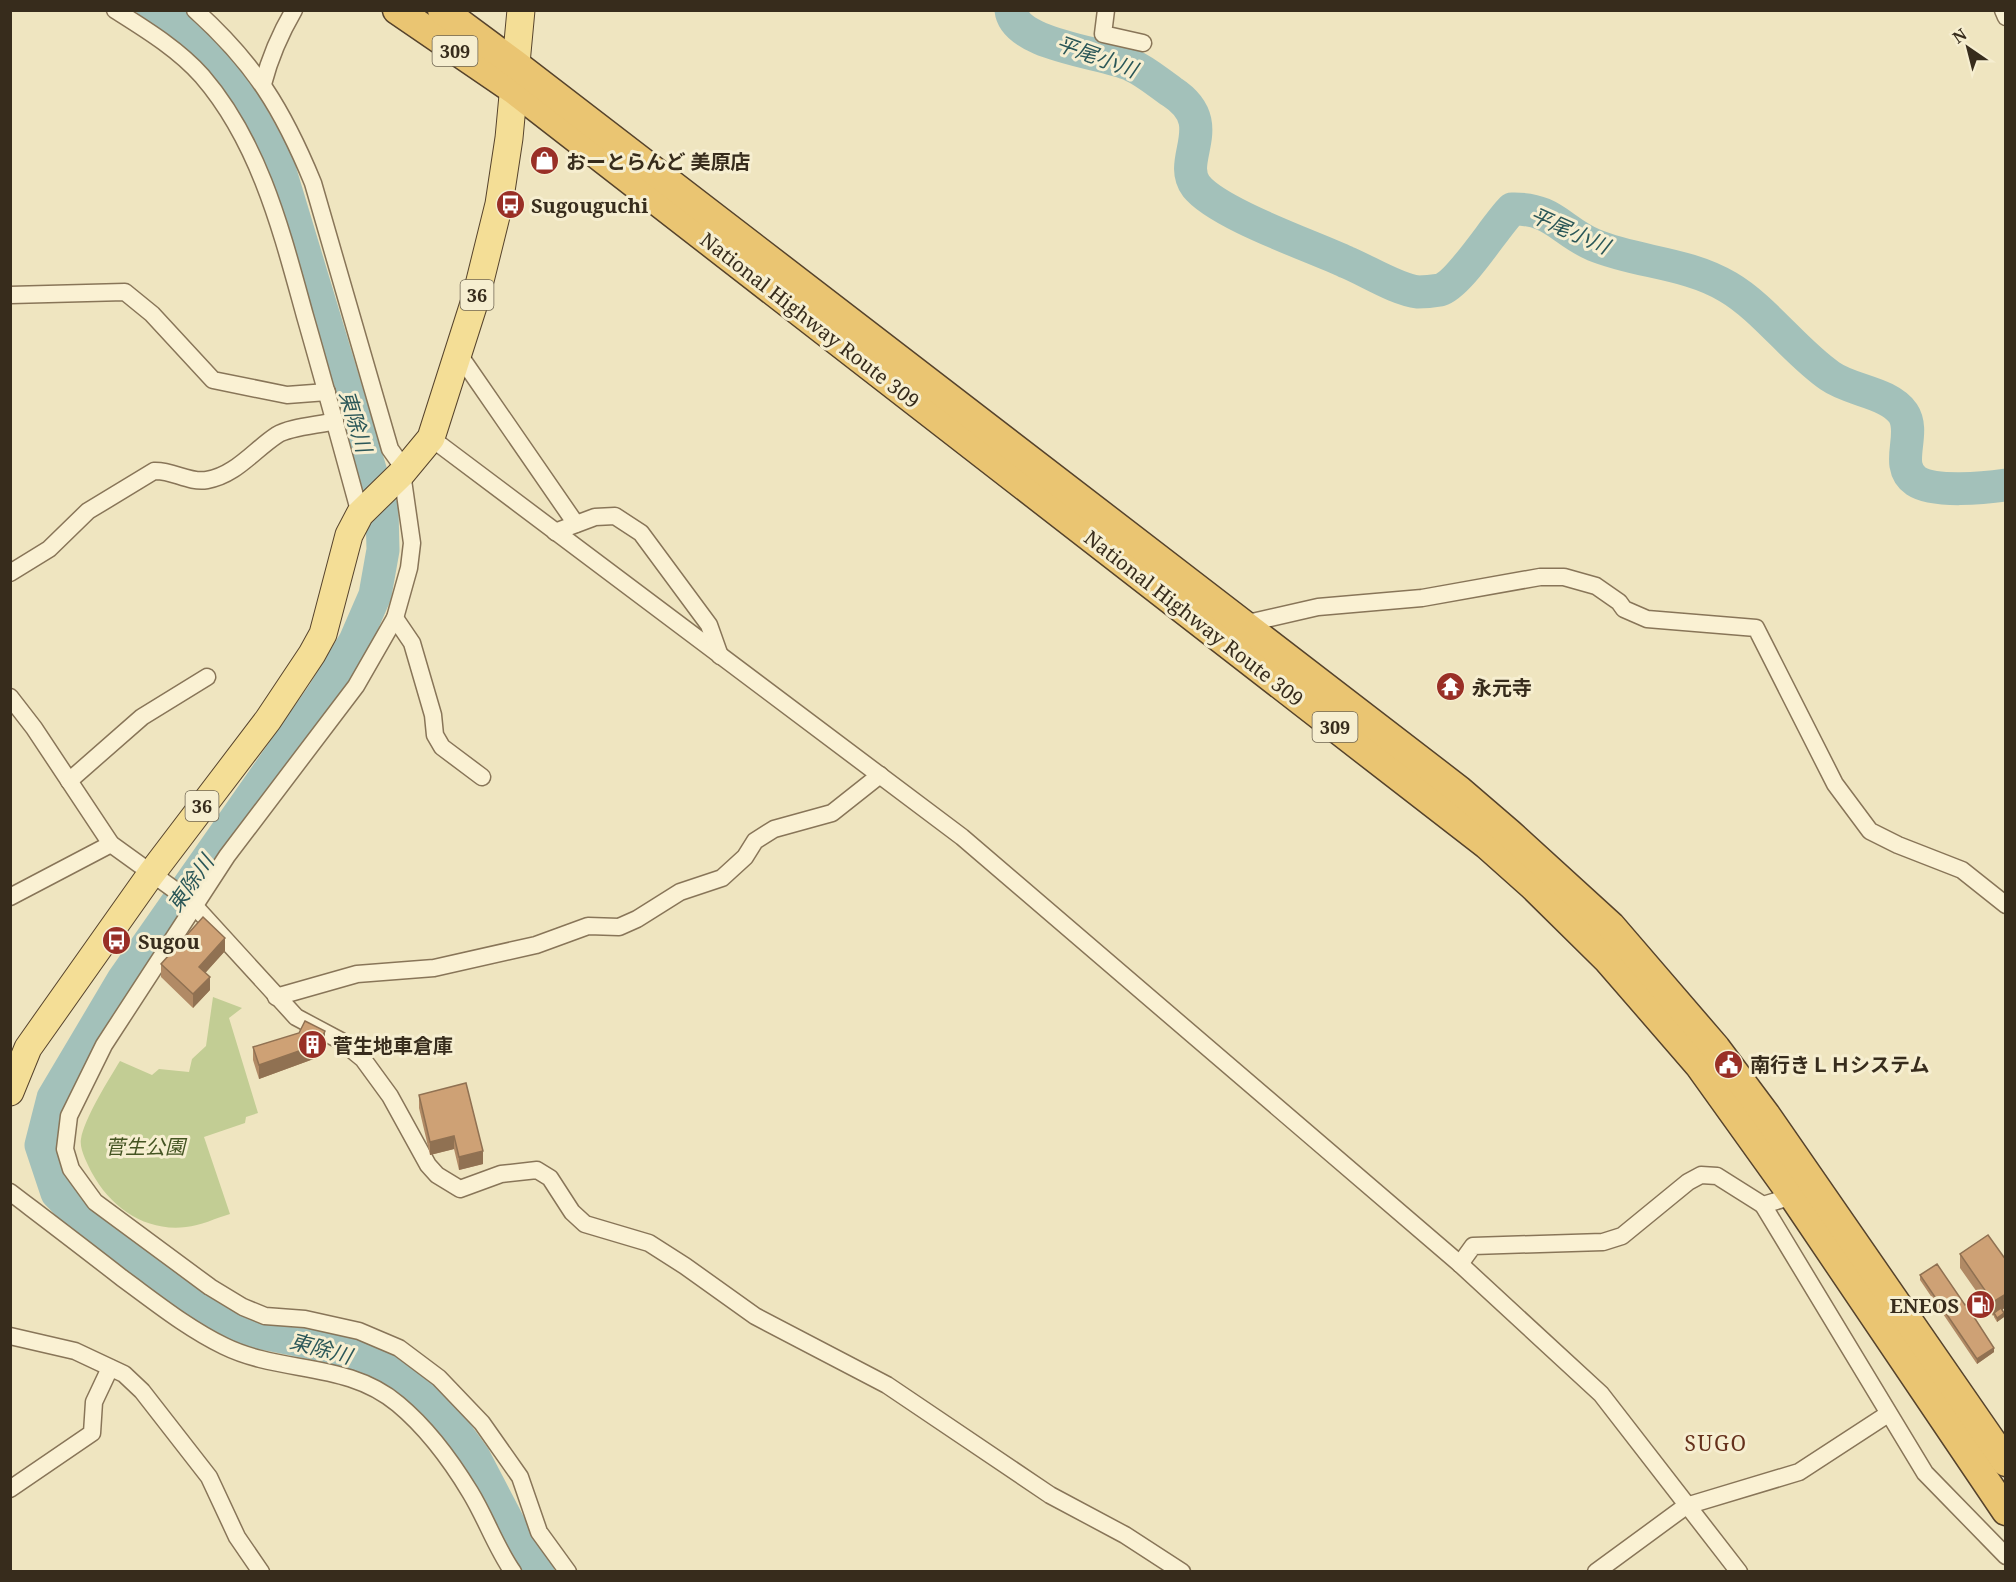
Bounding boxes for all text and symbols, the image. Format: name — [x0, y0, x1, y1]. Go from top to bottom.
north arrow — [1938, 18, 1998, 78]
text: N — [1948, 23, 1971, 48]
water label: 平尾小川 — [1053, 28, 1143, 84]
road number: 309 — [432, 36, 478, 66]
shop icon: おーとらんど 美原店 — [529, 145, 561, 177]
place label: おーとらんど 美原店 — [566, 148, 751, 175]
bus stop icon: Sugouguchi — [494, 189, 526, 221]
place label: Sugouguchi — [531, 192, 648, 219]
water label: 平尾小川 — [1526, 200, 1616, 261]
street label: National Highway Route 309 — [695, 226, 925, 414]
road number: 36 — [460, 280, 494, 310]
water label: 東除川 — [333, 387, 379, 457]
street label: National Highway Route 309 — [1079, 524, 1309, 712]
temple icon: 永元寺 — [1435, 671, 1467, 703]
place label: 永元寺 — [1472, 674, 1532, 701]
road number: 309 — [1312, 712, 1358, 742]
road number: 36 — [186, 791, 218, 821]
water label: 東除川 — [160, 848, 221, 917]
bus stop icon: Sugou — [101, 925, 133, 957]
place label: Sugou — [138, 928, 200, 955]
building icon: 菅生地車倉庫 — [296, 1029, 328, 1061]
place label: 菅生地車倉庫 — [333, 1032, 453, 1059]
public building icon: 南行きＬＨシステム — [1713, 1048, 1745, 1080]
place label: 南行きＬＨシステム — [1750, 1051, 1929, 1078]
park label: 菅生公園 — [105, 1133, 188, 1160]
fuel station icon: ENEOS — [1964, 1289, 1996, 1321]
place label: ENEOS — [1890, 1292, 1959, 1319]
water label: 東除川 — [287, 1326, 357, 1370]
district label: SUGO — [1684, 1429, 1748, 1457]

